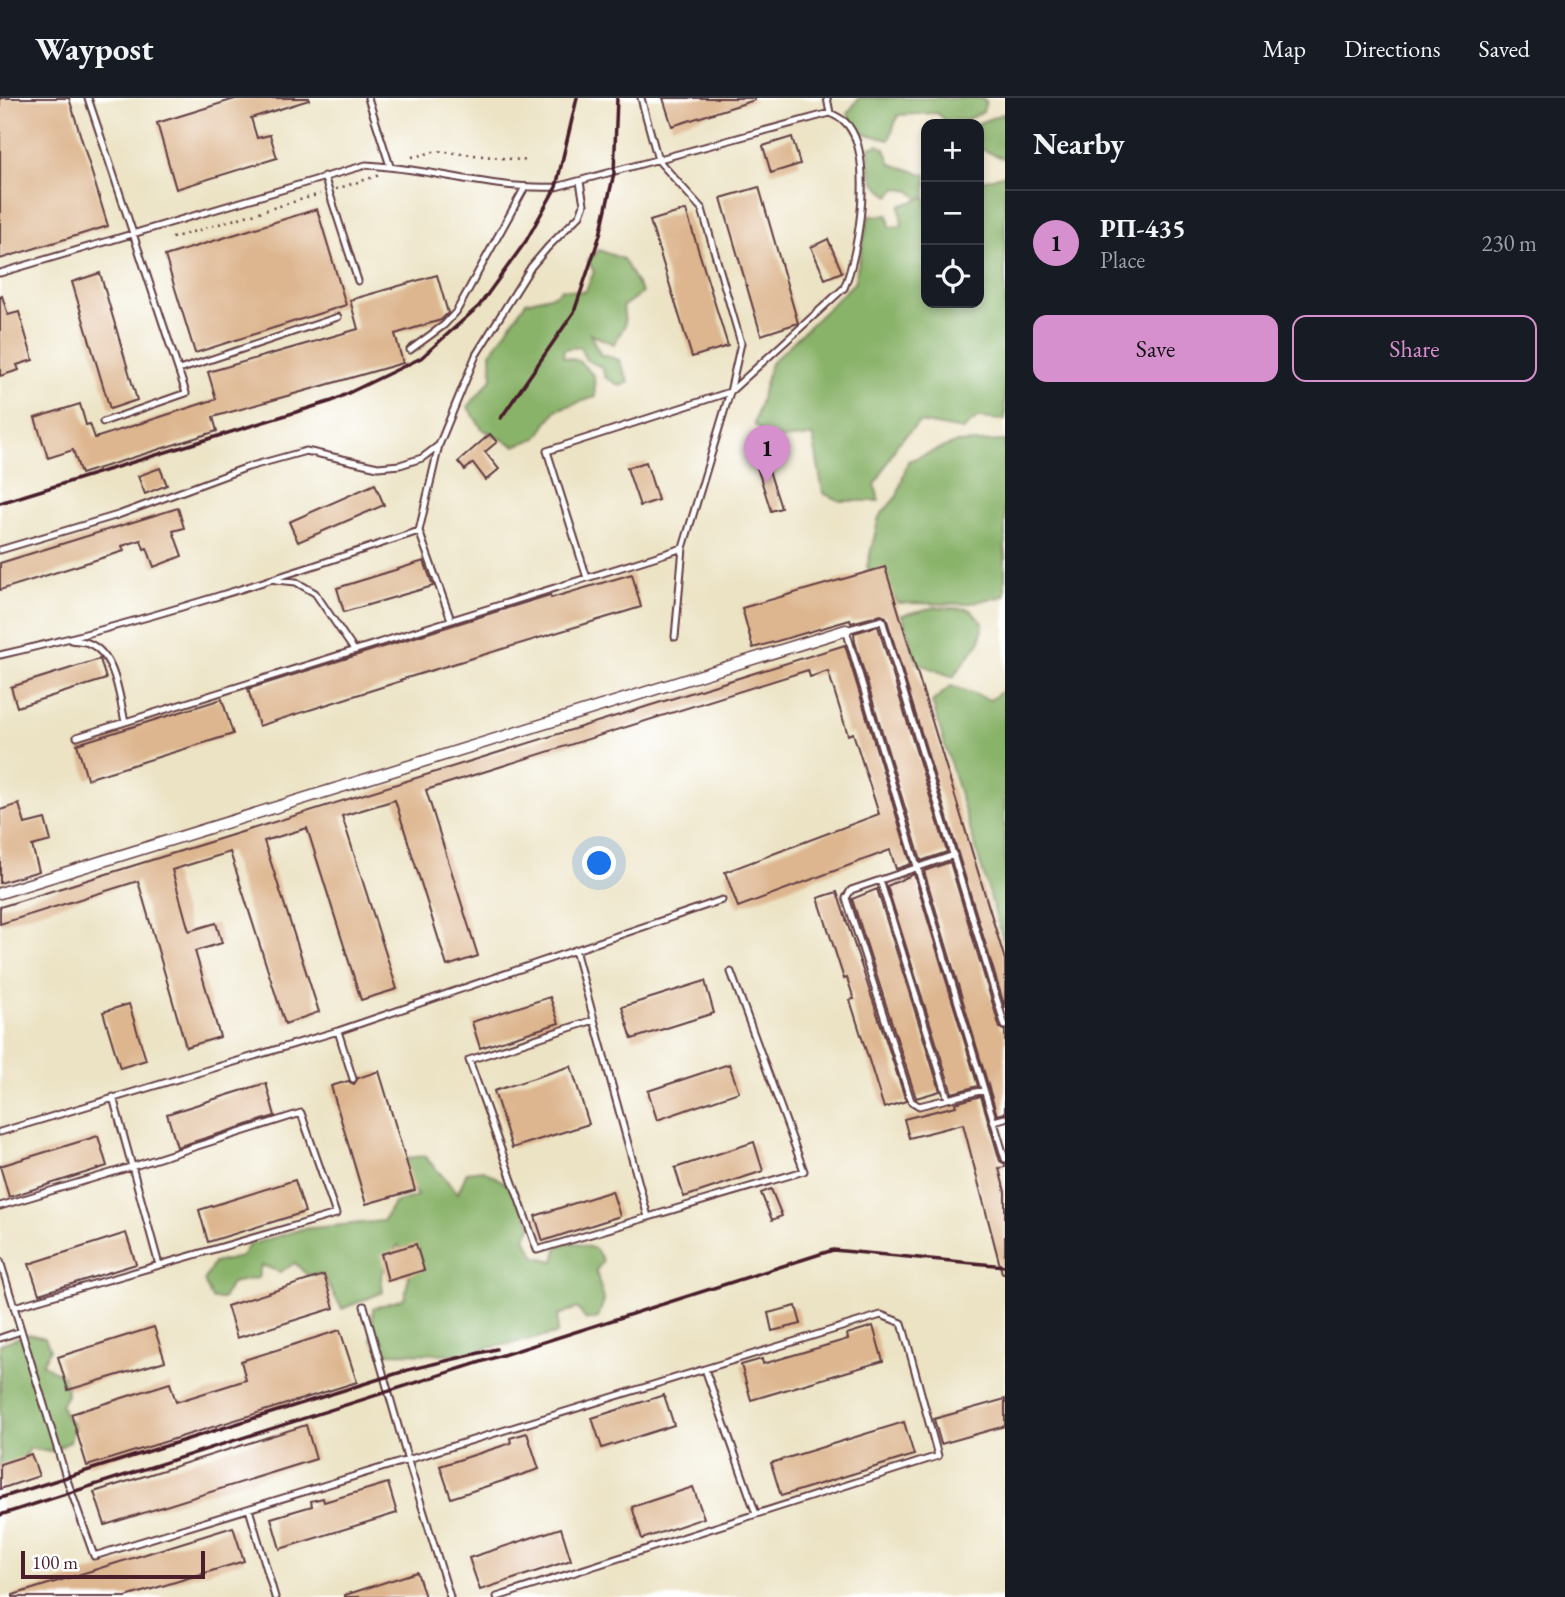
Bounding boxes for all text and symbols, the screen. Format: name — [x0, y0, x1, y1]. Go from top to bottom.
text: Waypost — [35, 27, 154, 70]
text: Map — [1263, 33, 1306, 64]
text: Directions — [1344, 33, 1441, 64]
text: Saved — [1479, 33, 1530, 64]
map controls — [921, 119, 984, 308]
button: + — [921, 119, 984, 182]
text: Nearby — [1033, 124, 1125, 163]
button: − — [921, 182, 984, 245]
text: РП-435 — [1100, 211, 1186, 245]
text: 1 — [1050, 228, 1062, 258]
text: 230 m — [1481, 228, 1537, 258]
button: locate — [921, 245, 984, 308]
text: Place — [1100, 245, 1145, 275]
button: Save — [1033, 315, 1278, 382]
button: Share — [1292, 315, 1537, 382]
pin: 1 — [744, 425, 790, 483]
your location — [582, 846, 616, 880]
scale bar — [21, 1548, 205, 1580]
text: 100 m — [32, 1550, 78, 1575]

